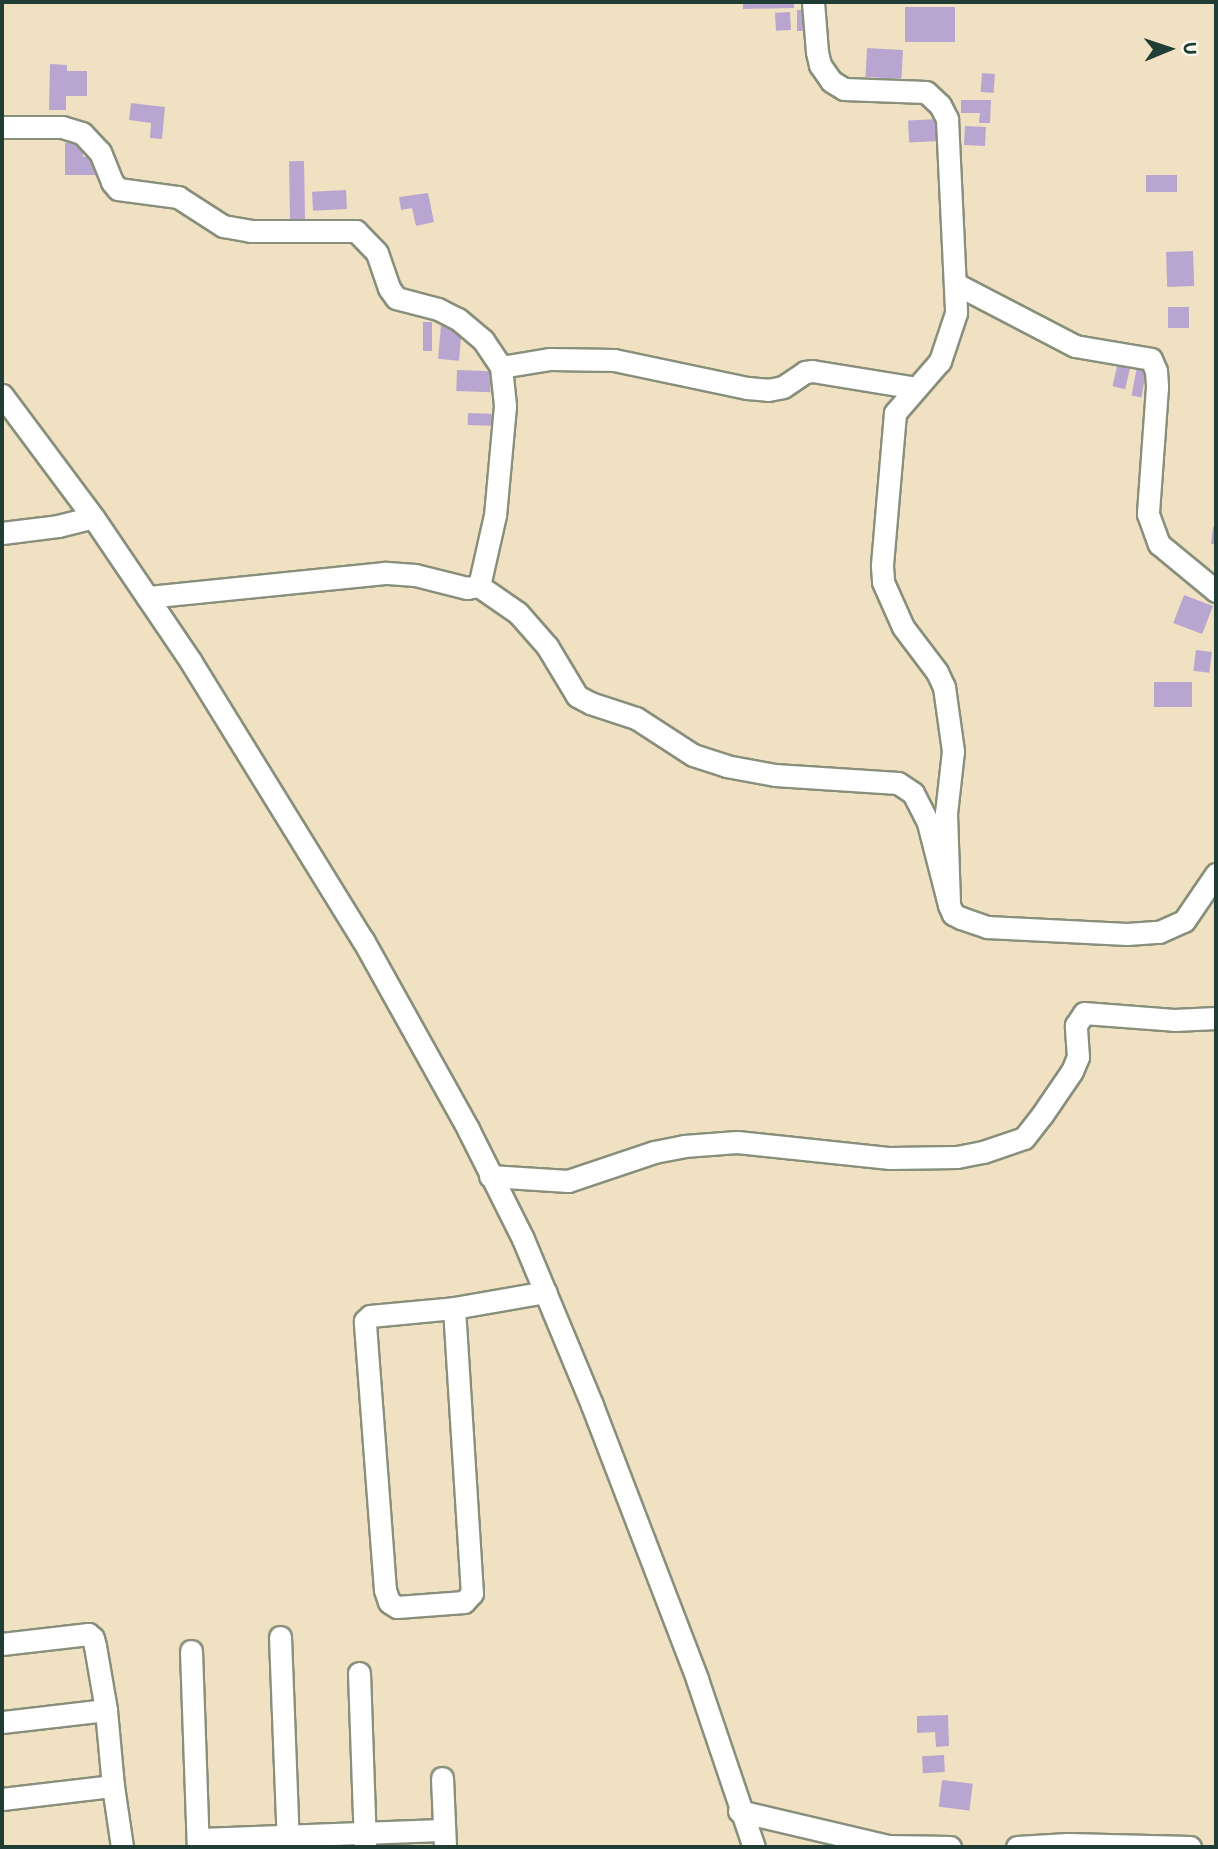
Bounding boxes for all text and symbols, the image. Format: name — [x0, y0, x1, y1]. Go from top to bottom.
north arrow — [1134, 14, 1204, 84]
text: U — [1179, 42, 1202, 55]

